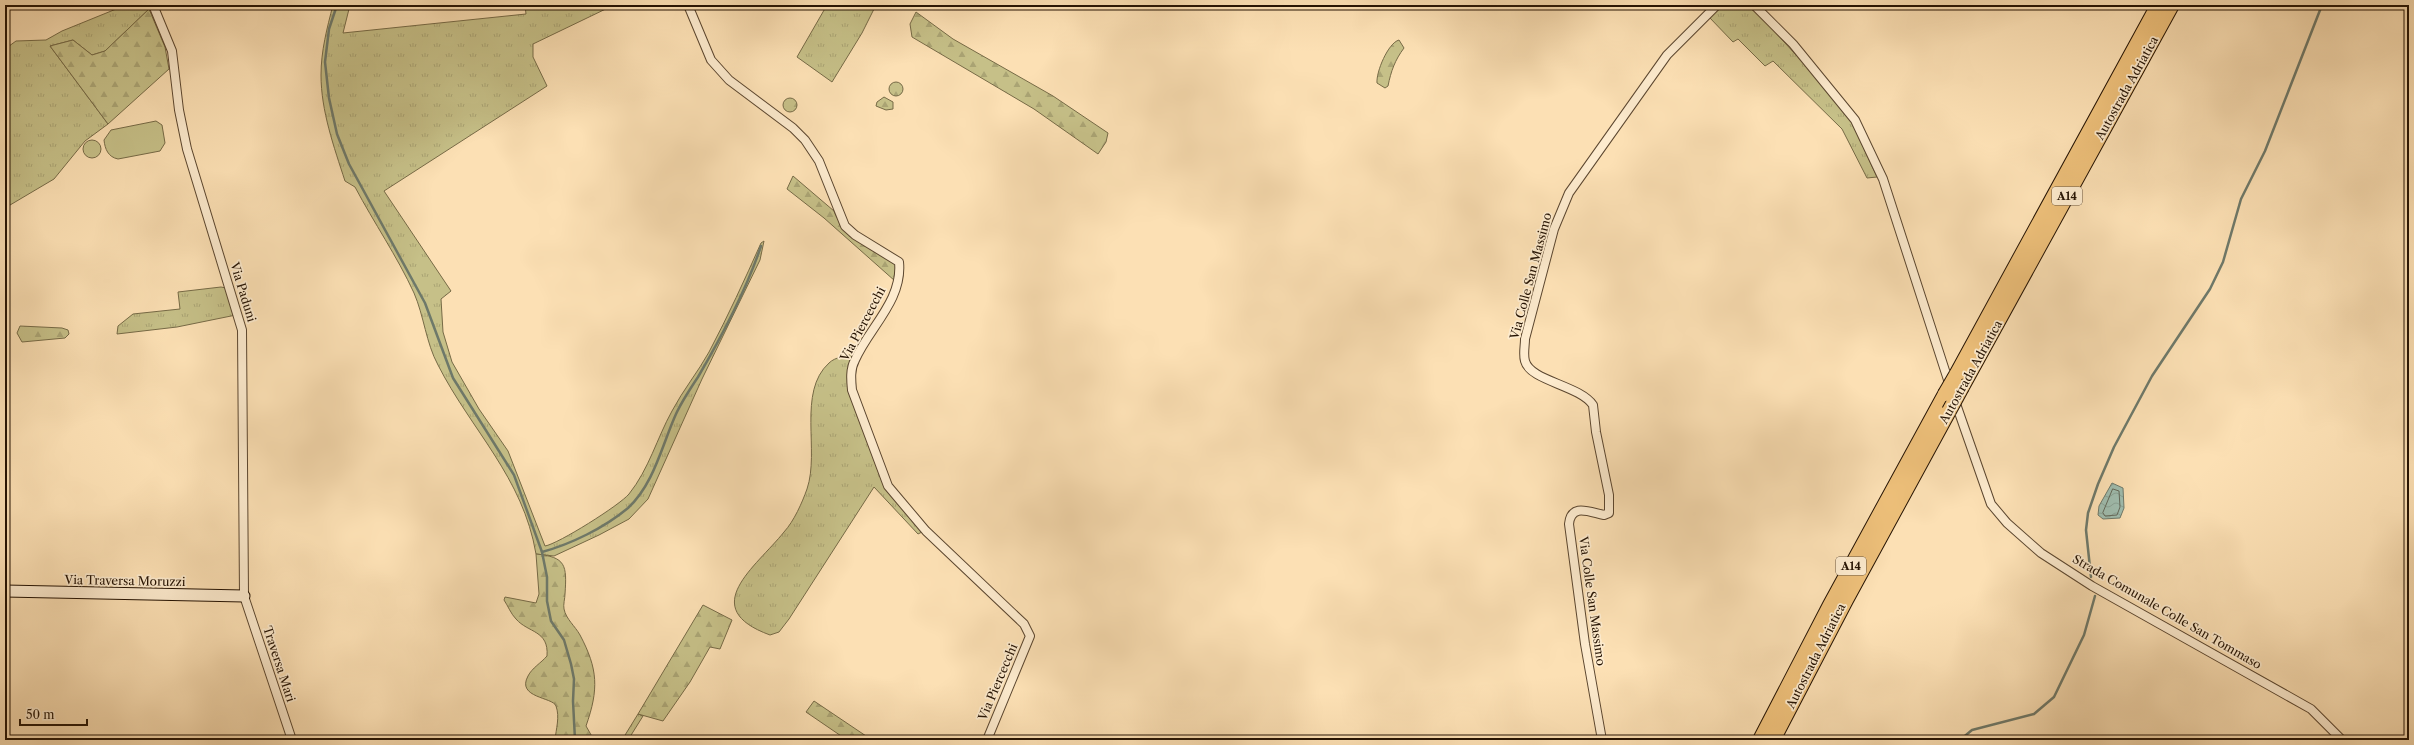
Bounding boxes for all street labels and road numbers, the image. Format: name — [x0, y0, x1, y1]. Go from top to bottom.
street label: Autostrada Adriatica — [2091, 33, 2162, 143]
road number: A14 — [2052, 187, 2082, 205]
street label: Via Colle San Massimo — [1506, 211, 1555, 342]
street label: Via Paduni — [227, 259, 260, 324]
street label: Via Piercecchi — [836, 284, 889, 364]
street label: Autostrada Adriatica — [1935, 317, 2006, 427]
street label: Via Colle San Massimo — [1576, 534, 1609, 667]
street label: Strada Comunale Colle San Tommaso — [2070, 551, 2264, 672]
road number: A14 — [1836, 557, 1866, 575]
street label: Via Traversa Moruzzi — [63, 572, 186, 589]
street label: Autostrada Adriatica — [1782, 600, 1849, 712]
street label: Traversa Mari — [260, 624, 299, 704]
street label: Via Piercecchi — [974, 641, 1021, 723]

